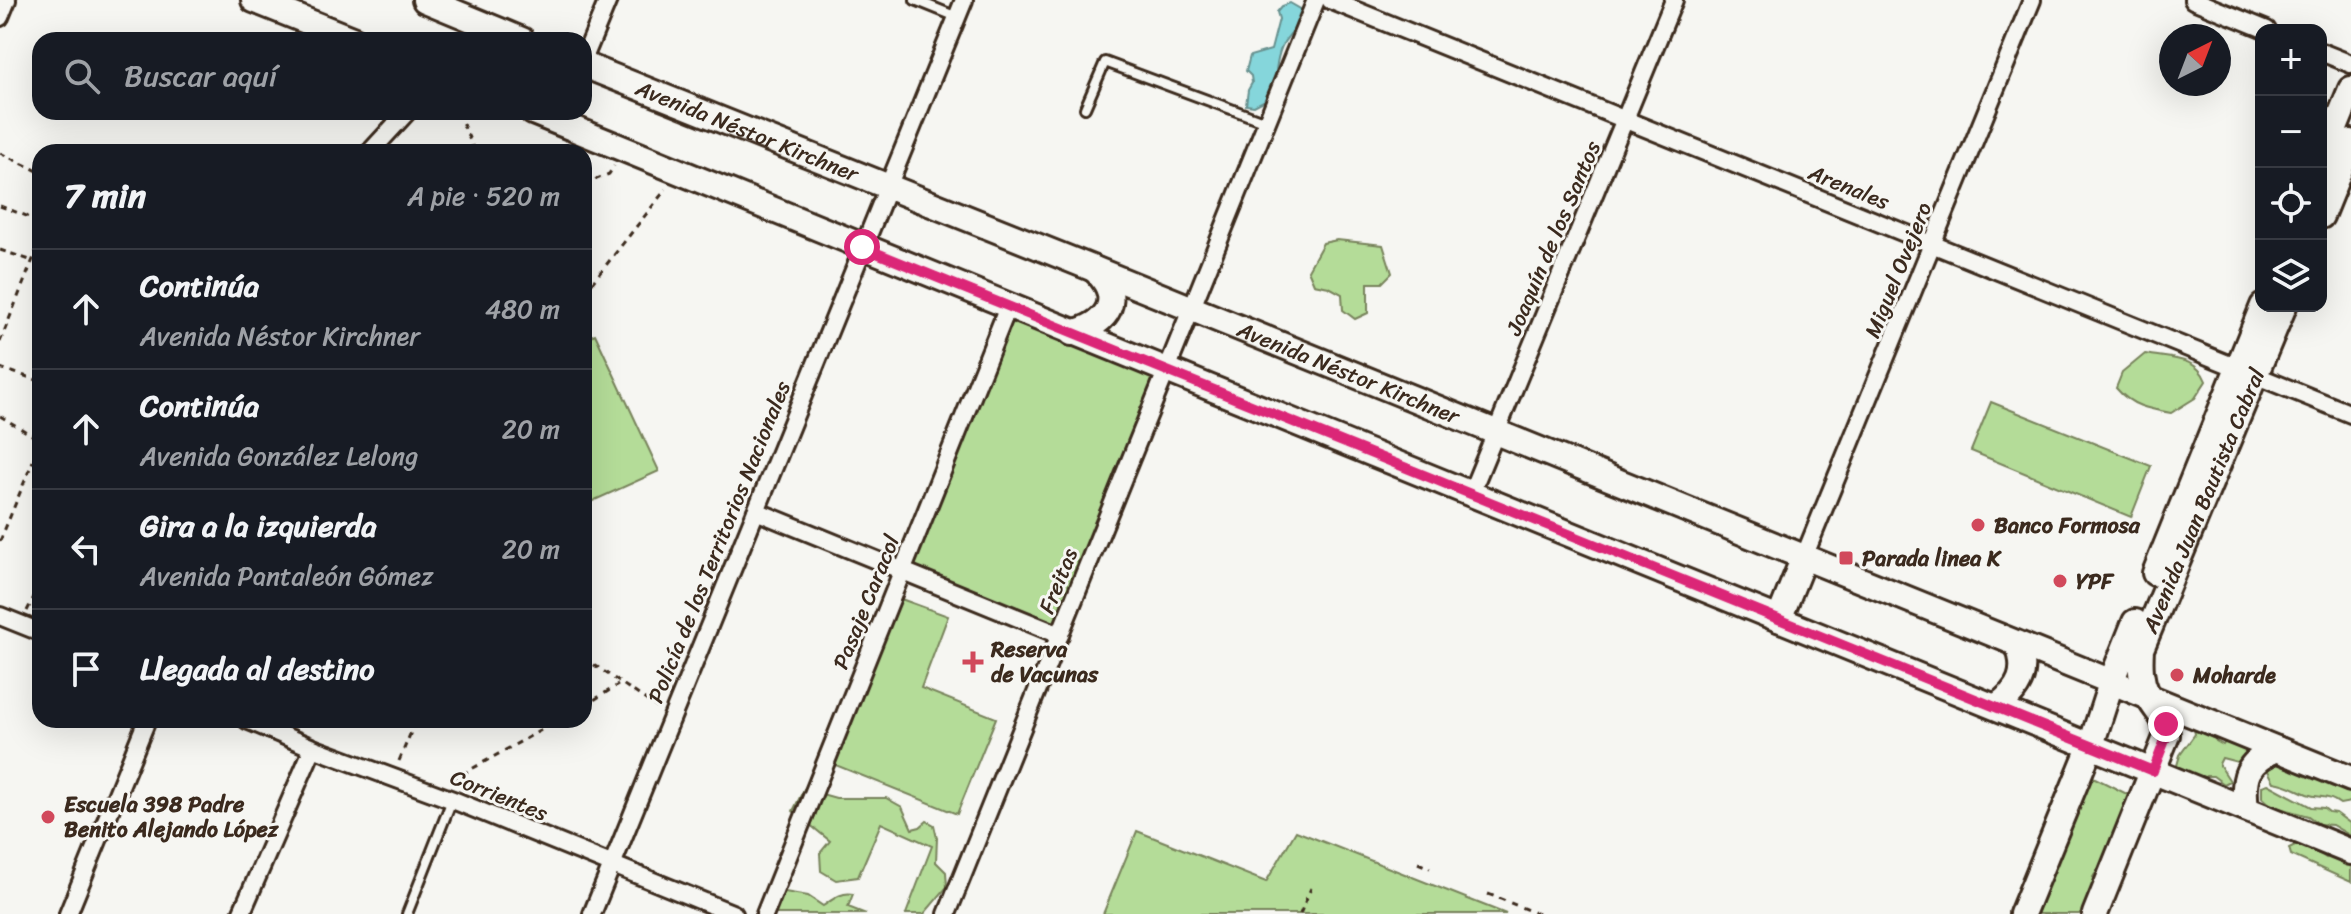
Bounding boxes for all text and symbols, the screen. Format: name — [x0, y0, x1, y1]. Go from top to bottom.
north arrow — [2159, 24, 2231, 96]
map controls — [2255, 24, 2327, 312]
button: + — [2255, 24, 2327, 96]
search box — [32, 32, 592, 120]
text: Buscar aquí — [124, 49, 277, 103]
icon: search — [60, 54, 104, 98]
street label: Avenida Néstor Kirchner — [629, 68, 867, 193]
button: − — [2255, 96, 2327, 168]
street label: Joaquín de los Santos — [1494, 134, 1612, 342]
street label: Arenales — [1802, 153, 1896, 221]
text: 7 min — [64, 166, 146, 226]
button: locate — [2255, 168, 2327, 240]
text: A pie · 520 m — [407, 173, 560, 219]
street label: Miguel Ovejero — [1853, 196, 1943, 344]
route start — [844, 229, 880, 265]
button: layers — [2255, 240, 2327, 312]
text: Continúa — [140, 259, 259, 313]
text: 480 m — [485, 286, 560, 332]
icon: ahead — [64, 287, 108, 331]
street label: Avenida Néstor Kirchner — [1230, 309, 1468, 436]
text: Avenida Néstor Kirchner — [140, 313, 420, 359]
street label: Avenida Juan Bautista Cabral — [2130, 361, 2276, 640]
street label: Policía de los Territorios Nacionales — [636, 374, 802, 709]
text: Continúa — [140, 379, 259, 433]
text: 20 m — [502, 406, 560, 452]
icon: ahead — [64, 407, 108, 451]
text: Avenida González Lelong — [140, 433, 418, 479]
text: Gira a la izquierda — [140, 499, 377, 553]
place label: Banco Formosa — [1994, 506, 2141, 545]
marker: Banco Formosa — [1969, 516, 1987, 534]
text: 20 m — [502, 526, 560, 572]
icon: left — [64, 527, 108, 571]
street label: Pasaje Caracol — [821, 528, 911, 675]
place label: Parada linea K — [1862, 539, 2002, 578]
street label: Freitas — [1027, 542, 1089, 620]
marker: Parada linea K — [1837, 549, 1855, 567]
text: Avenida Pantaleón Gómez — [140, 553, 434, 599]
place label: YPF — [2076, 562, 2115, 601]
marker: YPF — [2051, 572, 2069, 590]
place label: Reserva de Vacunas — [990, 630, 1099, 694]
text: Llegada al destino — [140, 642, 374, 696]
icon: arrive — [64, 647, 108, 691]
marker: Reserva de Vacunas — [962, 651, 984, 673]
place label: Moharde — [2192, 656, 2276, 695]
marker: Moharde — [2168, 666, 2186, 684]
route end — [2148, 706, 2184, 742]
street label: Corrientes — [444, 758, 555, 833]
place label: Escuela 398 Padre Benito Alejando López — [64, 785, 280, 849]
marker: Escuela 398 Padre Benito Alejando López — [39, 808, 57, 826]

